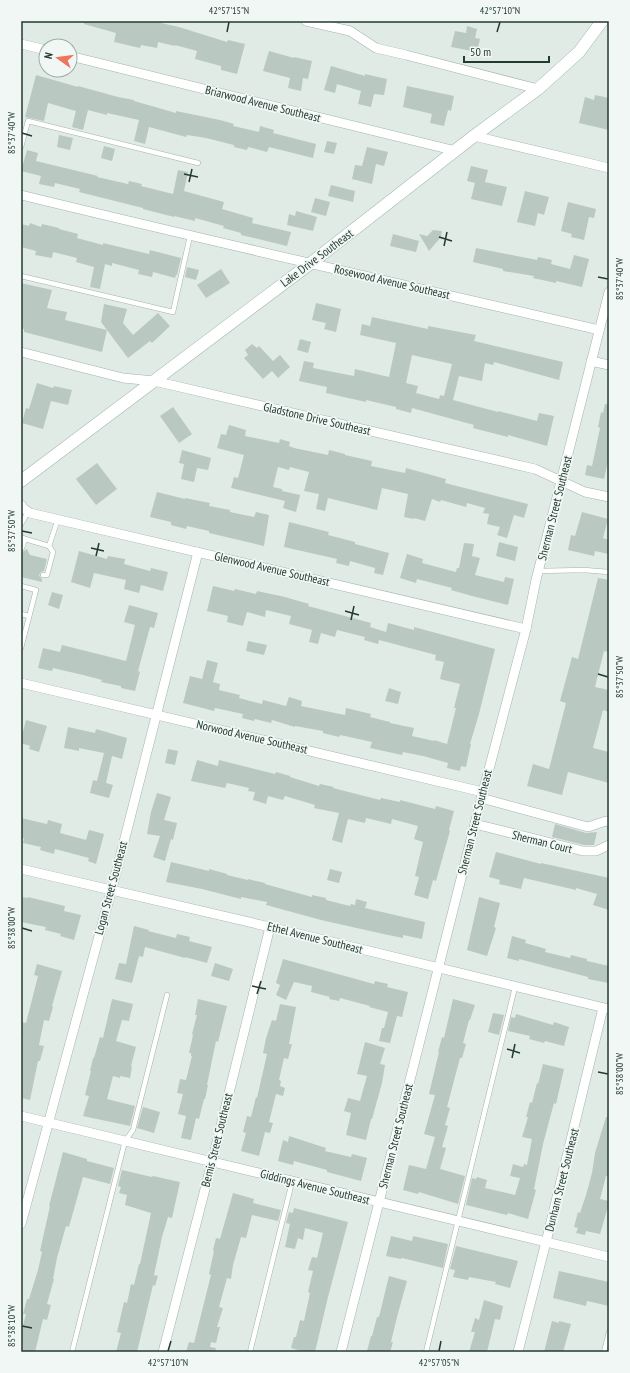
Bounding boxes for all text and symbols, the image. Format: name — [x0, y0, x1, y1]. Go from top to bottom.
text: 42°57'15"N — [209, 4, 249, 17]
text: 42°57'10"N — [480, 4, 520, 17]
north arrow — [38, 38, 78, 78]
scale bar — [464, 38, 549, 64]
text: 50 m — [470, 44, 491, 59]
text: N — [41, 51, 56, 60]
street label: Briarwood Avenue Southeast — [204, 82, 323, 125]
text: 85°37'40"W — [5, 112, 18, 154]
street label: Lake Drive Southeast — [277, 225, 357, 290]
text: 85°37'40"W — [613, 258, 626, 300]
street label: Rosewood Avenue Southeast — [333, 261, 452, 302]
street label: Gladstone Drive Southeast — [262, 399, 373, 438]
street label: Sherman Street Southeast — [534, 453, 575, 562]
text: 85°37'50"W — [5, 510, 18, 552]
street label: Glenwood Avenue Southeast — [213, 548, 332, 589]
text: 85°37'50"W — [613, 656, 626, 698]
street label: Norwood Avenue Southeast — [195, 716, 310, 757]
street label: Sherman Street Southeast — [454, 767, 495, 876]
street label: Sherman Court — [510, 827, 574, 856]
street label: Logan Street Southeast — [91, 839, 130, 936]
text: 85°38'00"W — [5, 907, 18, 949]
street label: Ethel Avenue Southeast — [266, 918, 365, 957]
text: 85°38'00"W — [613, 1053, 626, 1095]
street label: Sherman Street Southeast — [375, 1081, 416, 1190]
street label: Bemis Street Southeast — [198, 1091, 236, 1188]
street label: Dunham Street Southeast — [541, 1126, 582, 1233]
street label: Giddings Avenue Southeast — [259, 1166, 372, 1208]
text: 85°38'10"W — [5, 1305, 18, 1347]
text: 42°57'10"N — [148, 1356, 188, 1369]
text: 42°57'05"N — [419, 1356, 459, 1369]

